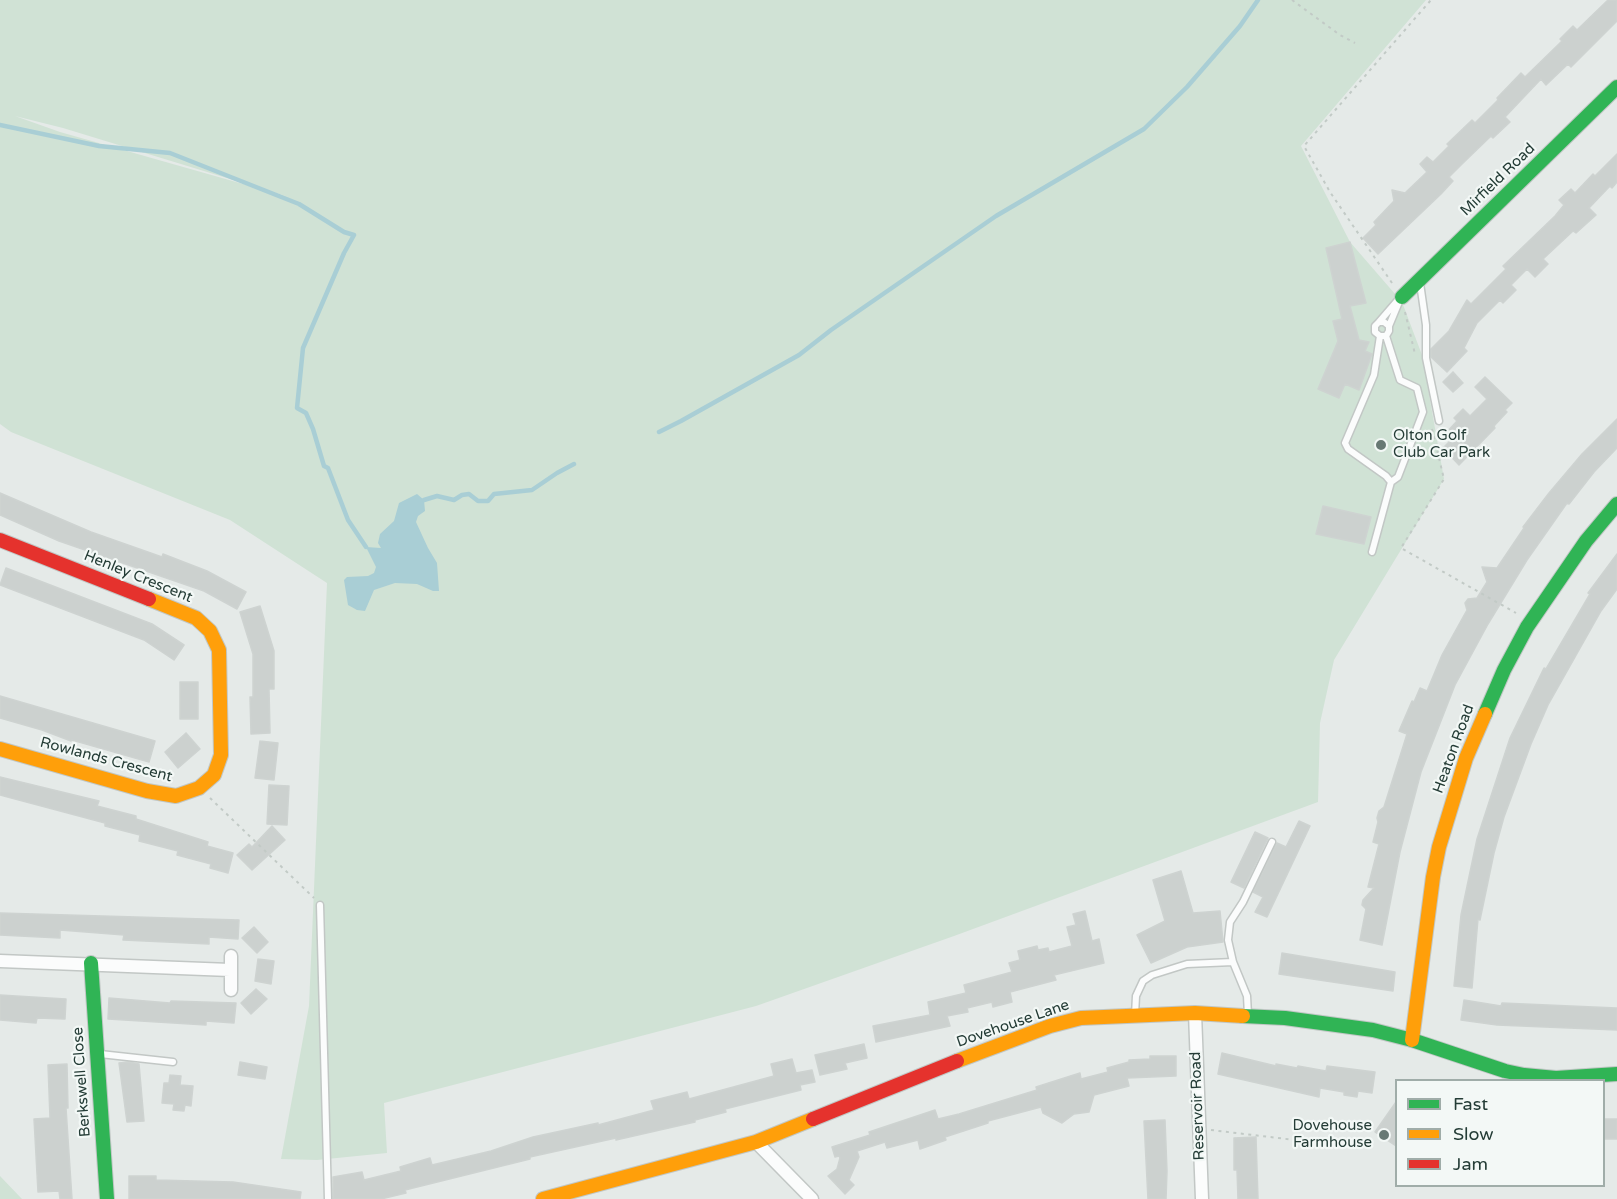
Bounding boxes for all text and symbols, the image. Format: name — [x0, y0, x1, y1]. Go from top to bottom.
street label: Mirfield Road — [1457, 140, 1539, 220]
place label: Olton Golf Club Car Park — [1393, 427, 1490, 462]
marker: Olton Golf Club Car Park — [1374, 438, 1388, 452]
street label: Henley Crescent — [81, 547, 195, 607]
street label: Heaton Road — [1430, 702, 1478, 796]
street label: Rowlands Crescent — [38, 734, 174, 786]
street label: Dovehouse Lane — [954, 996, 1072, 1052]
street label: Berkswell Close — [69, 1026, 95, 1138]
street label: Reservoir Road — [1187, 1051, 1209, 1161]
legend — [1395, 1079, 1605, 1187]
text: Fast — [1453, 1093, 1488, 1115]
place label: Dovehouse Farmhouse — [1293, 1117, 1372, 1152]
text: Slow — [1453, 1123, 1494, 1145]
marker: Dovehouse Farmhouse — [1377, 1128, 1391, 1142]
text: Jam — [1453, 1153, 1488, 1175]

